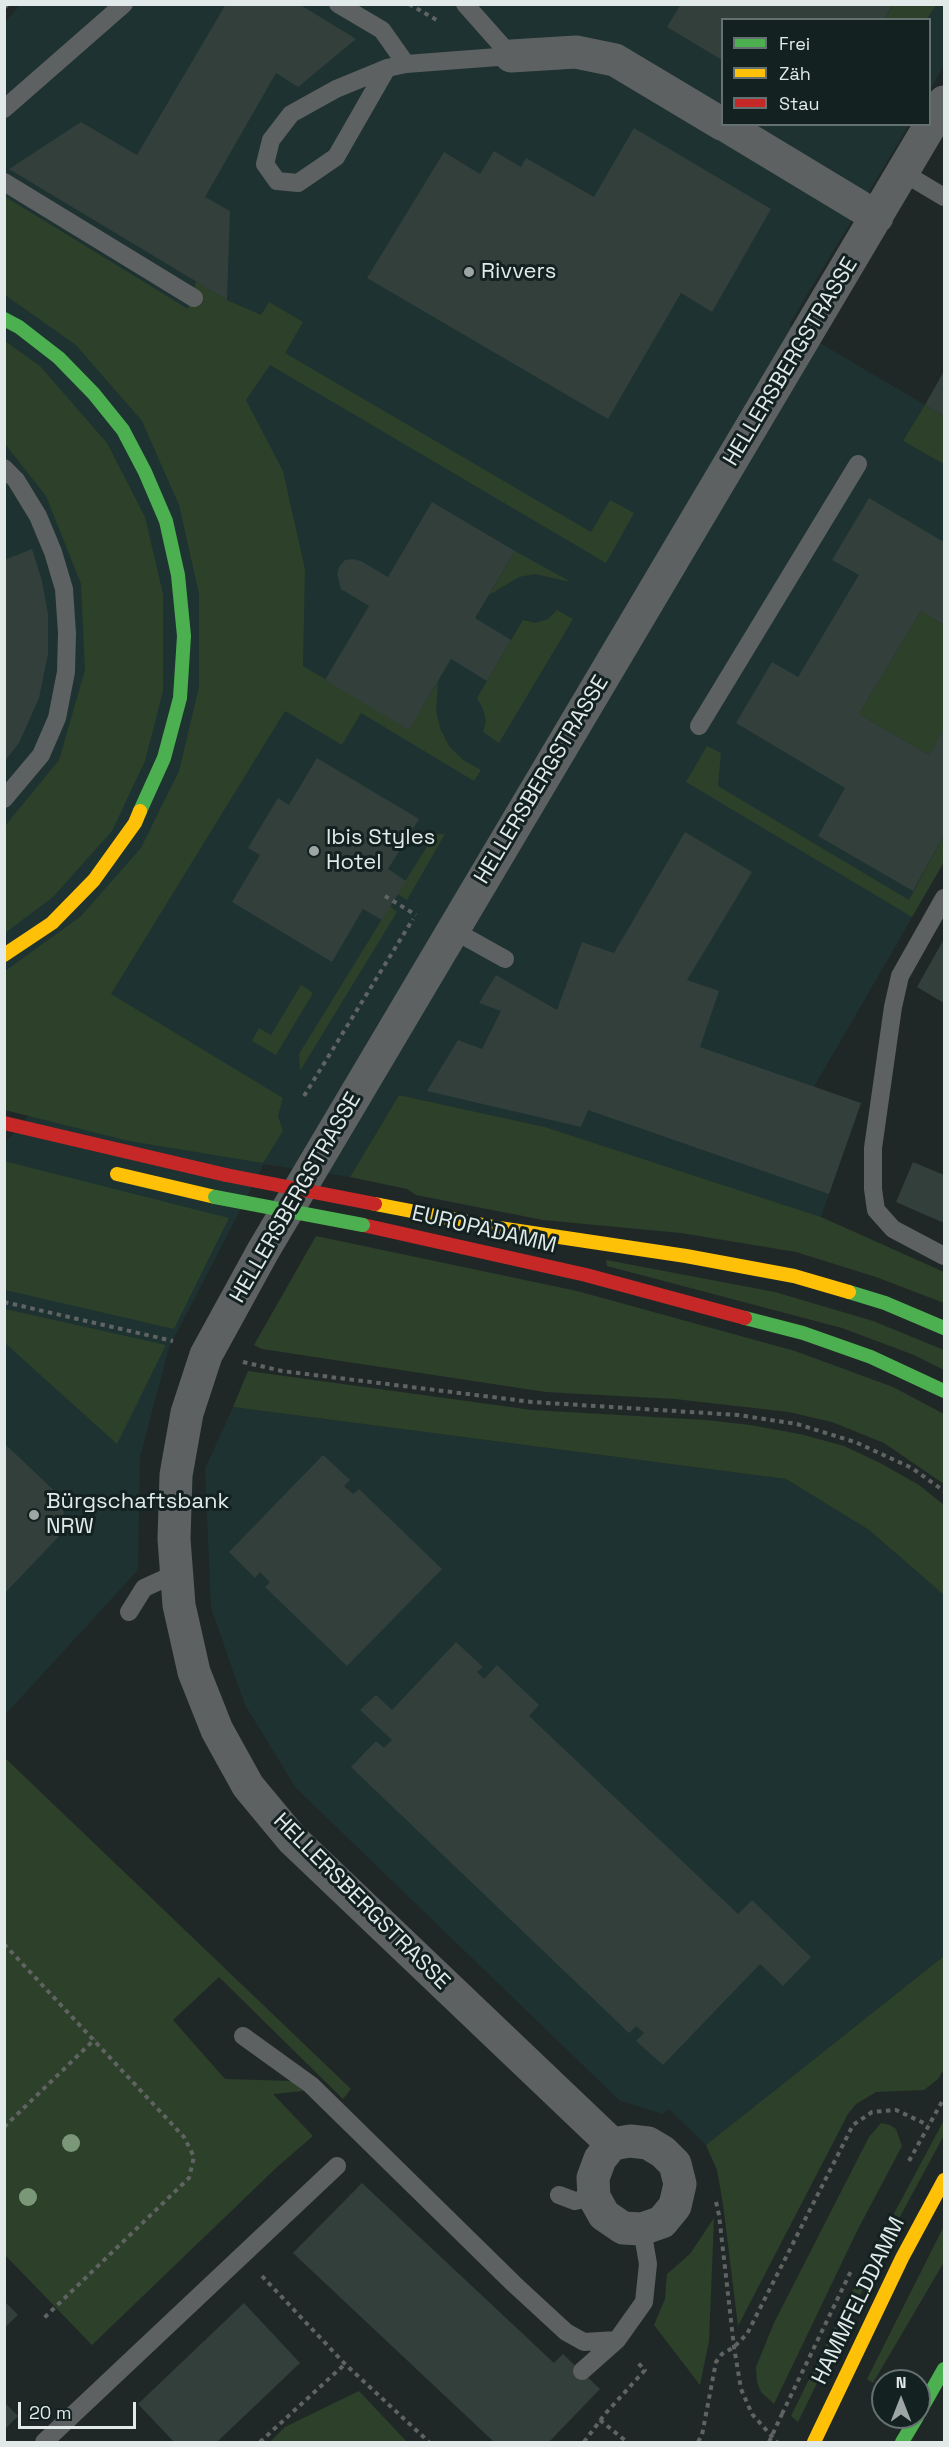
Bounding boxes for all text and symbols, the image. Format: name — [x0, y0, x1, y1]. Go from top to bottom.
legend — [721, 18, 931, 126]
text: Frei — [779, 32, 810, 55]
text: Zäh — [779, 62, 811, 85]
text: Stau — [779, 92, 819, 115]
street label: HELLERSBERGSTRASSE — [718, 253, 864, 471]
place label: Rivvers — [481, 259, 556, 285]
marker: Rivvers — [462, 265, 476, 279]
street label: HELLERSBERGSTRASSE — [469, 671, 615, 889]
place label: Ibis Styles Hotel — [326, 825, 435, 876]
marker: Ibis Styles Hotel — [307, 844, 321, 858]
street label: HELLERSBERGSTRASSE — [225, 1088, 367, 1308]
street label: EUROPADAMM — [409, 1201, 559, 1259]
place label: Bürgschaftsbank NRW — [46, 1489, 229, 1540]
marker: Bürgschaftsbank NRW — [27, 1508, 41, 1522]
street label: HELLERSBERGSTRASSE — [267, 1808, 455, 1996]
street label: HAMMFELDDAMM — [807, 2213, 911, 2389]
north arrow — [871, 2369, 931, 2429]
text: N — [896, 2372, 906, 2393]
scale bar — [21, 2390, 140, 2428]
text: 20 m — [29, 2401, 72, 2424]

